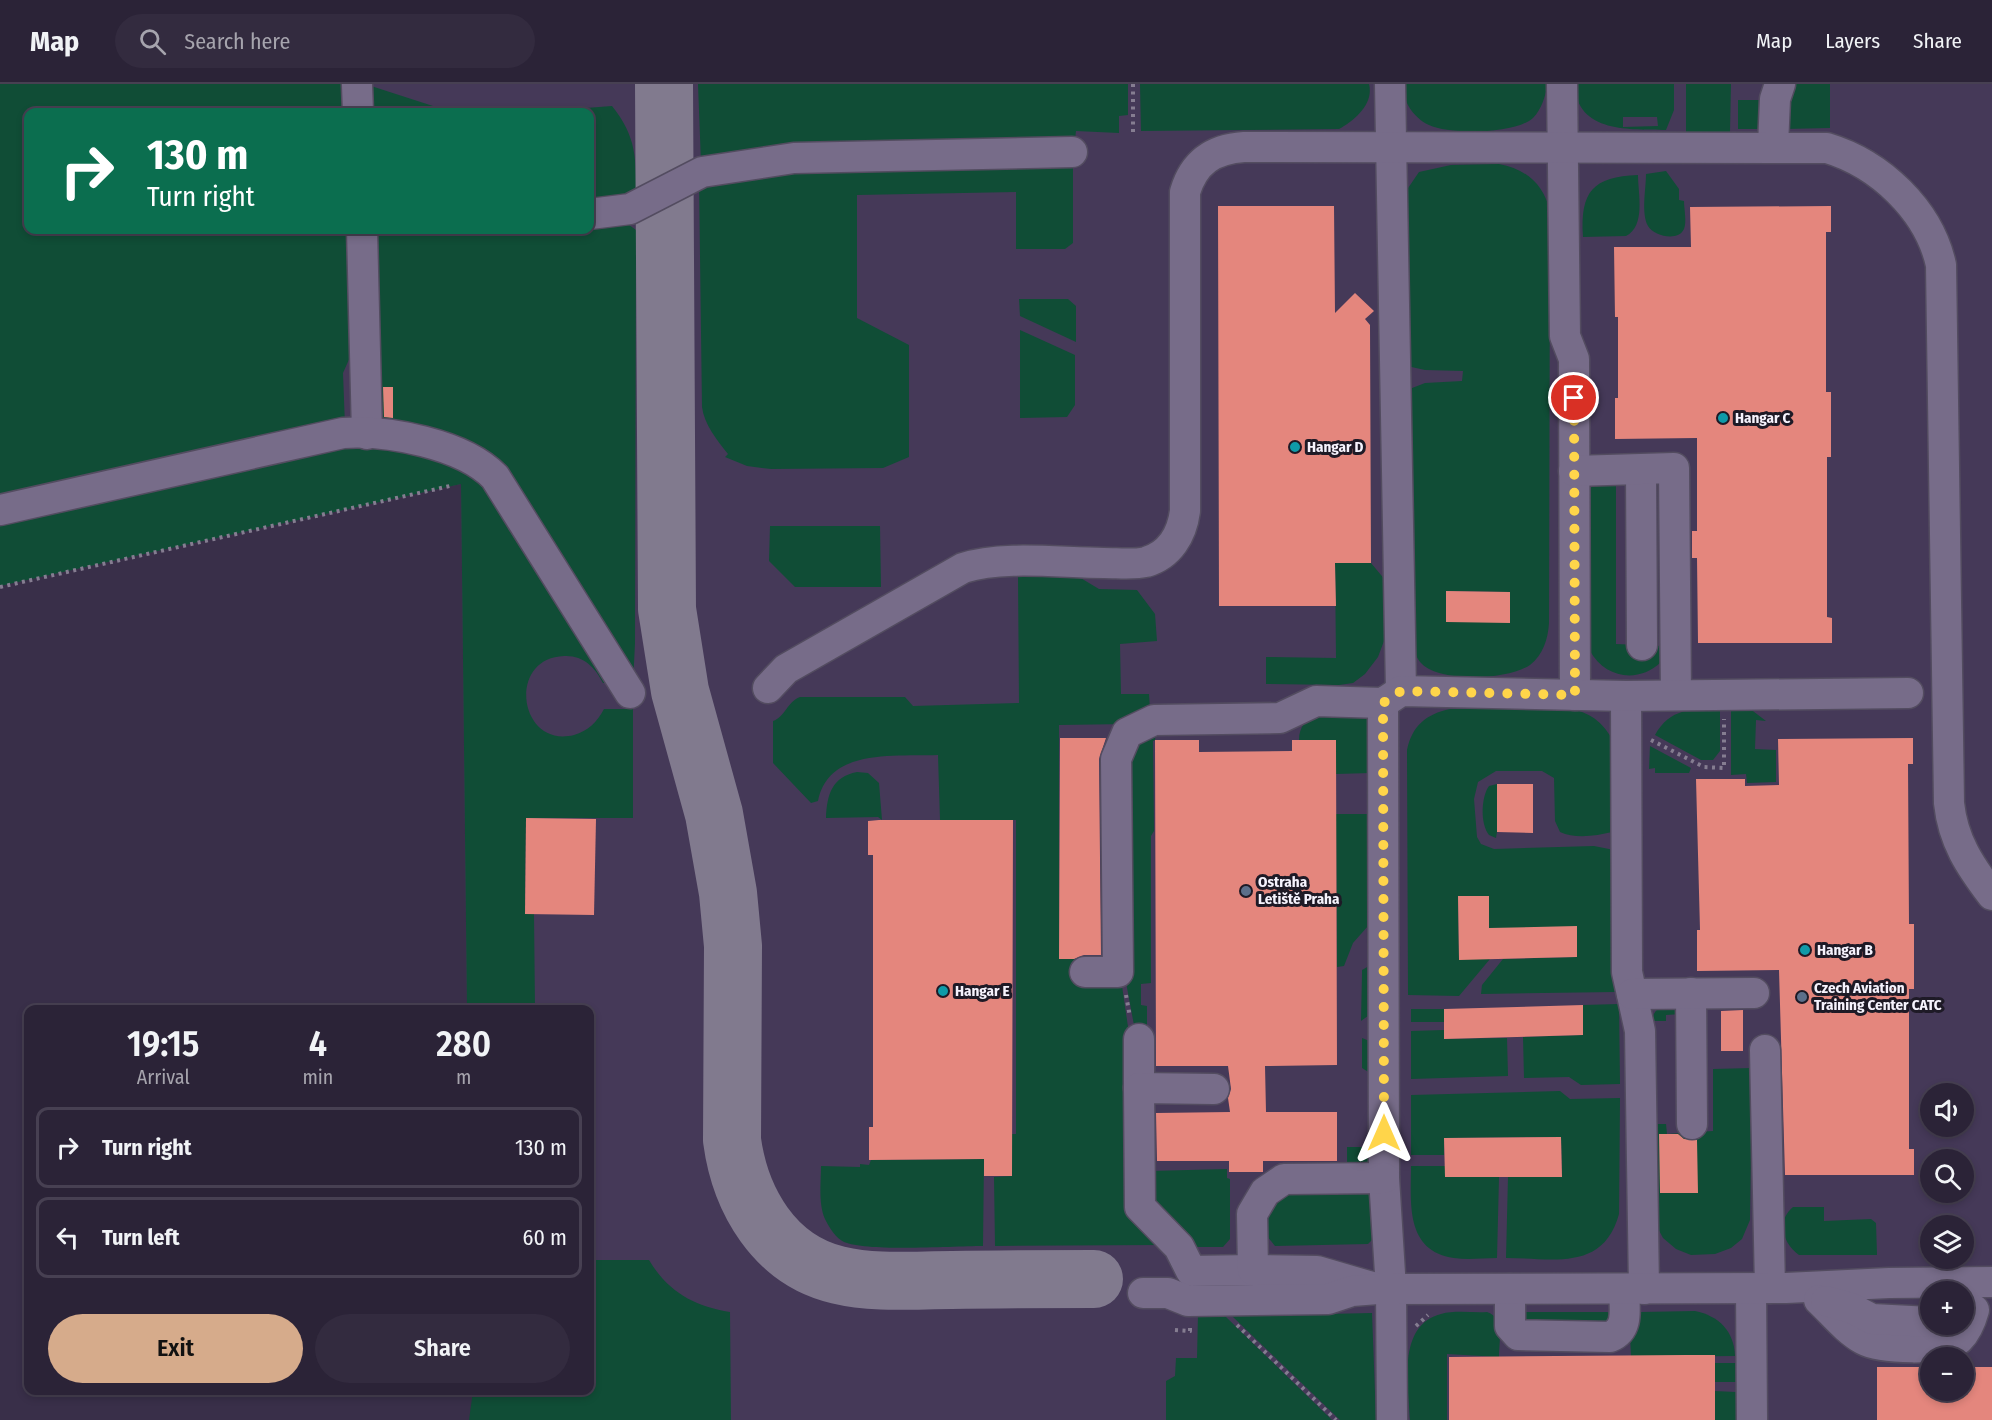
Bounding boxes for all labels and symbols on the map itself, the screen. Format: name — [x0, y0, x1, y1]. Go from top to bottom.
pin — [1548, 372, 1599, 423]
place label: Hangar C — [1735, 409, 1791, 427]
marker: Hangar C — [1716, 411, 1730, 425]
place label: Hangar D — [1307, 438, 1364, 456]
marker: Hangar D — [1288, 440, 1302, 454]
place label: Ostraha Letiště Praha — [1258, 873, 1340, 908]
marker: Ostraha Letiště Praha — [1239, 884, 1253, 898]
place label: Hangar B — [1817, 941, 1874, 959]
marker: Hangar B — [1798, 943, 1812, 957]
place label: Czech Aviation Training Center CATC — [1814, 979, 1942, 1014]
place label: Hangar E — [955, 982, 1010, 1000]
marker: Hangar E — [936, 984, 950, 998]
marker: Czech Aviation Training Center CATC — [1795, 990, 1809, 1004]
position arrow — [1352, 1101, 1416, 1165]

